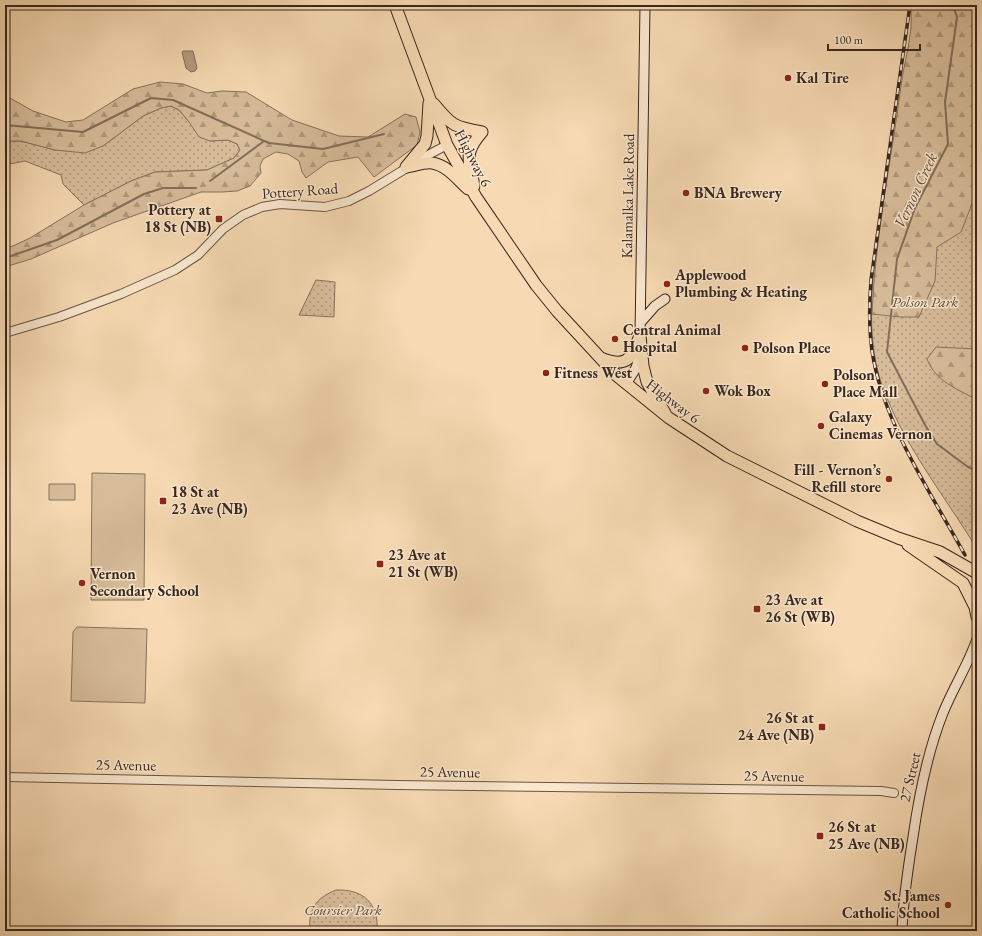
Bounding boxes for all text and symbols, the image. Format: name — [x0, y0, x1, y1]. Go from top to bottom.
scale bar — [828, 26, 920, 52]
text: 100 m — [834, 32, 864, 48]
place label: Kal Tire — [796, 68, 849, 87]
marker: Kal Tire — [783, 73, 793, 83]
street label: Highway 6 — [450, 126, 496, 190]
street label: Kalamalka Lake Road — [617, 133, 638, 259]
water label: Vernon Creek — [889, 149, 942, 231]
street label: Pottery Road — [261, 178, 339, 203]
place label: BNA Brewery — [694, 183, 783, 202]
marker: BNA Brewery — [681, 188, 691, 198]
place label: Pottery at 18 St (NB) — [144, 200, 211, 236]
marker: Pottery at 18 St (NB) — [214, 214, 224, 224]
place label: Applewood Plumbing & Heating — [674, 265, 807, 301]
marker: Applewood Plumbing & Heating — [662, 279, 672, 289]
park label: Polson Park — [892, 292, 958, 311]
place label: Central Animal Hospital — [623, 320, 722, 356]
marker: Central Animal Hospital — [610, 334, 620, 344]
place label: Polson Place — [753, 338, 831, 357]
marker: Polson Place — [740, 343, 750, 353]
place label: Fitness West — [554, 363, 633, 382]
place label: Polson Place Mall — [833, 365, 898, 401]
marker: Fitness West — [541, 368, 551, 378]
street label: Highway 6 — [643, 374, 704, 427]
marker: Polson Place Mall — [820, 379, 830, 389]
place label: Wok Box — [714, 381, 771, 400]
marker: Wok Box — [701, 386, 711, 396]
place label: Galaxy Cinemas Vernon — [829, 407, 933, 443]
marker: Galaxy Cinemas Vernon — [816, 421, 826, 431]
place label: Fill - Vernon’s Refill store — [794, 460, 881, 496]
marker: Fill - Vernon’s Refill store — [884, 474, 894, 484]
place label: 18 St at 23 Ave (NB) — [171, 482, 248, 518]
marker: 18 St at 23 Ave (NB) — [158, 496, 168, 506]
place label: 23 Ave at 21 St (WB) — [388, 545, 458, 581]
marker: 23 Ave at 21 St (WB) — [375, 559, 385, 569]
place label: Vernon Secondary School — [90, 564, 200, 600]
marker: Vernon Secondary School — [77, 578, 87, 588]
place label: 23 Ave at 26 St (WB) — [765, 590, 835, 626]
marker: 23 Ave at 26 St (WB) — [752, 604, 762, 614]
place label: 26 St at 24 Ave (NB) — [737, 708, 814, 744]
marker: 26 St at 24 Ave (NB) — [817, 722, 827, 732]
street label: 27 Street — [895, 750, 924, 804]
street label: 25 Avenue — [96, 754, 157, 775]
street label: 25 Avenue — [420, 761, 481, 782]
street label: 25 Avenue — [744, 765, 805, 786]
place label: 26 St at 25 Ave (NB) — [828, 817, 905, 853]
marker: 26 St at 25 Ave (NB) — [815, 831, 825, 841]
place label: St. James Catholic School — [842, 886, 941, 922]
park label: Coursier Park — [304, 900, 382, 919]
marker: St. James Catholic School — [943, 900, 953, 910]

